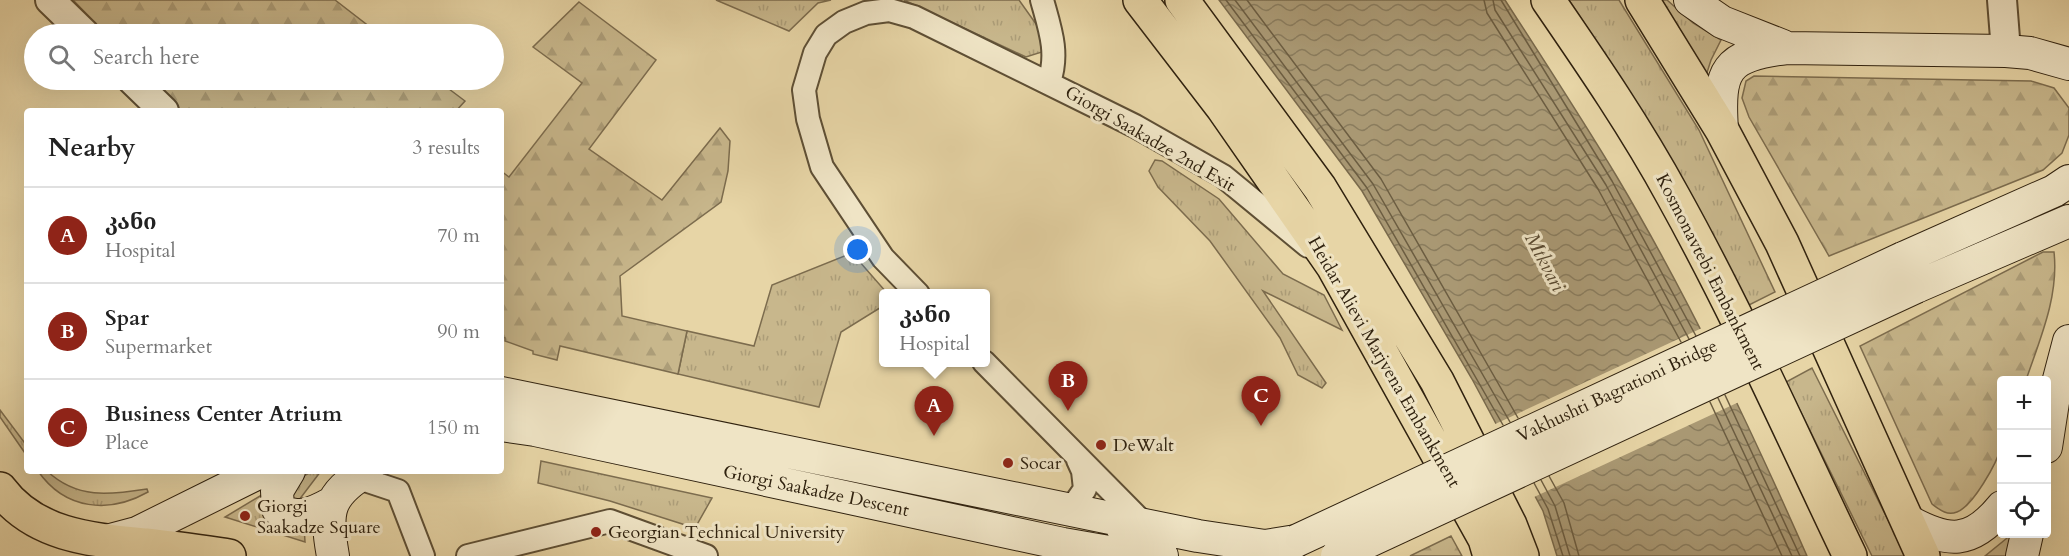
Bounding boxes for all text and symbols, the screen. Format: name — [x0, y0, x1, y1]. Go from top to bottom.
search box — [24, 24, 504, 90]
icon: search — [45, 41, 78, 74]
text: Search here — [93, 42, 200, 72]
street label: Giorgi Saakadze 2nd Exit — [1060, 80, 1240, 198]
text: Nearby — [48, 130, 136, 165]
text: 3 results — [412, 134, 480, 161]
street label: Kosmonavtebi Embankment — [1649, 169, 1771, 375]
text: კანი — [105, 207, 156, 237]
text: A — [60, 222, 75, 249]
text: 70 m — [437, 222, 480, 249]
water label: Mtkvari — [1518, 228, 1572, 297]
street label: Heidar Alievi Marjvena Embankment — [1302, 232, 1467, 492]
your location — [843, 235, 872, 264]
text: Hospital — [105, 237, 176, 264]
popup — [879, 289, 990, 367]
text: კანი — [899, 300, 951, 330]
text: Spar — [105, 303, 149, 333]
text: B — [60, 318, 75, 345]
text: 90 m — [437, 318, 480, 345]
text: Hospital — [899, 330, 970, 357]
text: Supermarket — [105, 333, 212, 360]
street label: Vakhushti Bagrationi Bridge — [1513, 333, 1721, 449]
pin: B — [1048, 362, 1088, 411]
pin: C — [1242, 376, 1280, 426]
map controls — [1997, 376, 2051, 538]
button: + — [1997, 376, 2051, 430]
pin: A — [914, 386, 954, 436]
text: Business Center Atrium — [105, 399, 342, 429]
text: C — [60, 414, 75, 441]
text: 150 m — [427, 414, 480, 441]
text: Place — [105, 429, 149, 456]
button: − — [1997, 430, 2051, 484]
place label: DeWalt — [1113, 433, 1174, 458]
marker: DeWalt — [1094, 438, 1108, 452]
place label: Socar — [1020, 451, 1062, 476]
marker: Socar — [1001, 456, 1015, 470]
street label: Giorgi Saakadze Descent — [721, 459, 911, 523]
button: locate — [1997, 484, 2051, 538]
place label: Giorgi Saakadze Square — [257, 494, 381, 540]
marker: Giorgi Saakadze Square — [238, 509, 252, 523]
place label: Georgian Technical University — [608, 520, 845, 545]
marker: Georgian Technical University — [589, 525, 603, 539]

